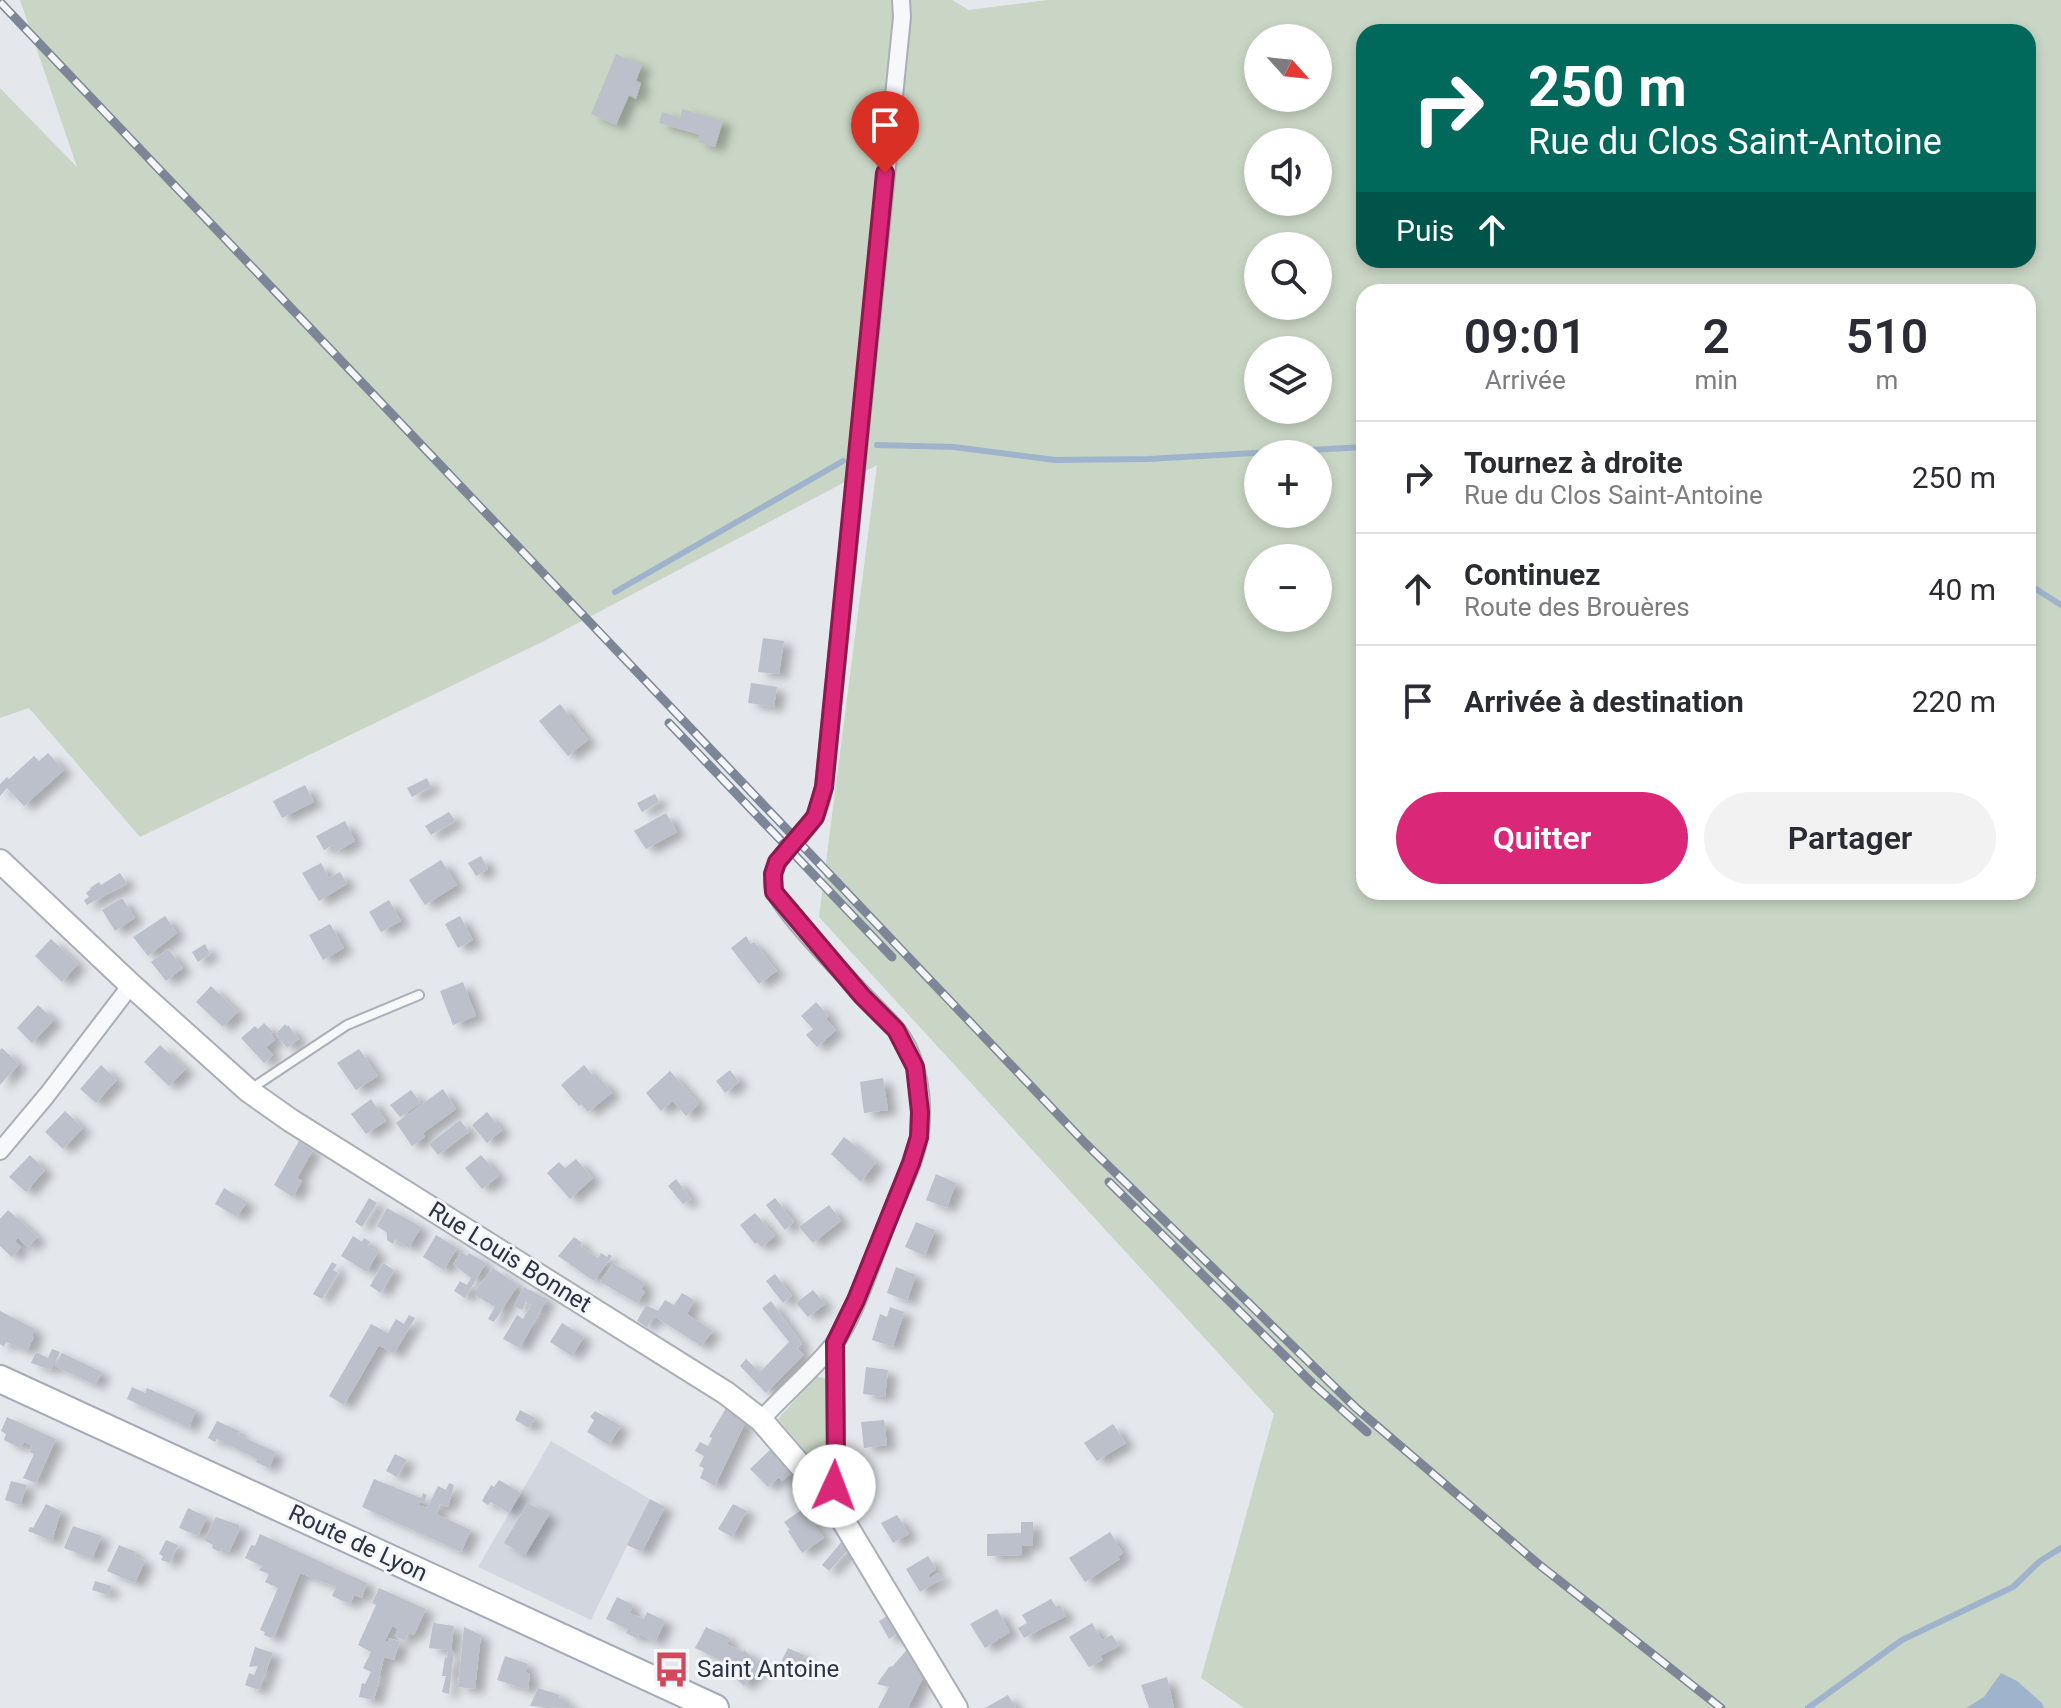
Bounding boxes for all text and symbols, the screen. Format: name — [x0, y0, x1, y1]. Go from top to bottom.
north arrow — [1244, 24, 1332, 112]
map controls — [1244, 24, 1332, 632]
text: 250 m — [1528, 54, 1687, 120]
icon: right — [1396, 56, 1500, 160]
pin — [851, 91, 919, 173]
icon: arrive — [863, 103, 907, 147]
text: Rue du Clos Saint-Antoine — [1528, 121, 1942, 163]
button: sound — [1244, 128, 1332, 216]
icon: ahead — [1470, 208, 1514, 252]
text: Puis — [1396, 213, 1454, 248]
button: search — [1244, 232, 1332, 320]
text: 09:01 — [1464, 308, 1587, 365]
text: 2 — [1703, 308, 1730, 365]
text: 510 — [1846, 308, 1928, 365]
button: layers — [1244, 336, 1332, 424]
text: Arrivée — [1485, 365, 1566, 395]
text: min — [1694, 365, 1738, 395]
text: m — [1876, 365, 1898, 395]
button: + — [1244, 440, 1332, 528]
text: Tournez à droite — [1464, 445, 1683, 480]
icon: right — [1396, 455, 1440, 499]
text: 250 m — [1912, 460, 1996, 495]
text: Rue du Clos Saint-Antoine — [1464, 480, 1763, 510]
button: − — [1244, 544, 1332, 632]
text: Continuez — [1464, 557, 1601, 592]
icon: ahead — [1396, 567, 1440, 611]
text: 40 m — [1929, 572, 1996, 607]
text: Route des Brouères — [1464, 592, 1690, 622]
icon: arrive — [1396, 679, 1440, 723]
text: Arrivée à destination — [1464, 684, 1744, 719]
text: 220 m — [1912, 684, 1996, 719]
button: Quitter — [1396, 792, 1688, 884]
button: Partager — [1704, 792, 1996, 884]
street label: Rue Louis Bonnet — [424, 1196, 597, 1318]
position arrow — [792, 1444, 876, 1528]
street label: Route de Lyon — [284, 1499, 432, 1587]
bus stop icon: Saint Antoine — [652, 1650, 690, 1688]
place label: Saint Antoine — [697, 1655, 839, 1683]

